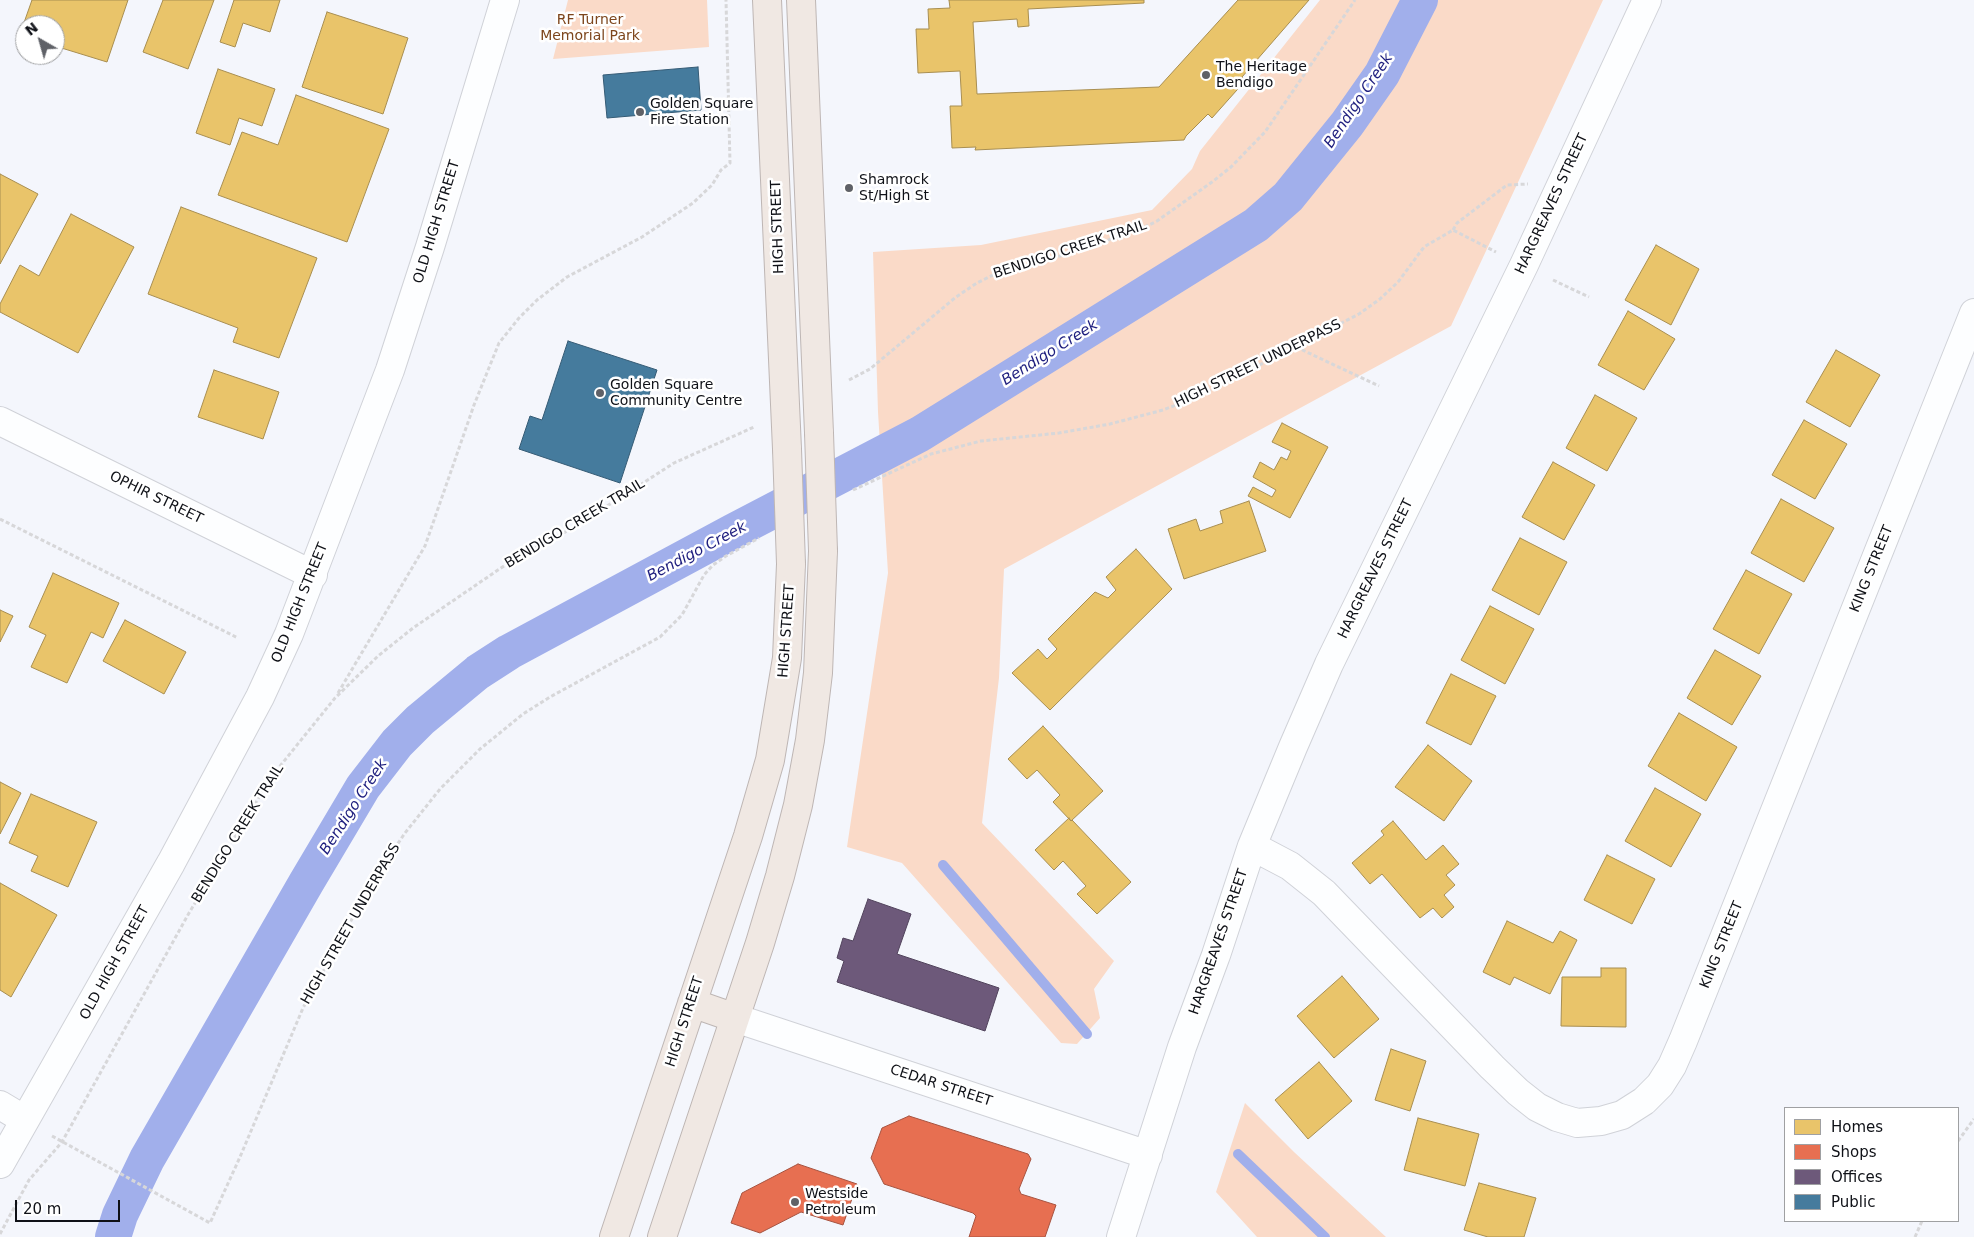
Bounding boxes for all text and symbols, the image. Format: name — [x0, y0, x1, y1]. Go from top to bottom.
park label: RF Turner Memorial Park — [540, 12, 640, 44]
north arrow — [15, 15, 65, 65]
text: N — [22, 19, 41, 39]
water label: Bendigo Creek — [1321, 50, 1397, 152]
place label: The Heritage Bendigo — [1216, 59, 1307, 92]
marker: The Heritage Bendigo — [1200, 69, 1212, 81]
place label: Golden Square Fire Station — [650, 96, 753, 128]
marker: Golden Square Fire Station — [634, 106, 646, 118]
street label: HARGREAVES STREET — [1512, 131, 1592, 277]
street label: OLD HIGH STREET — [410, 158, 464, 286]
place label: Shamrock St/High St — [859, 172, 929, 204]
street label: HIGH STREET — [768, 180, 788, 274]
marker: Shamrock St/High St — [843, 182, 855, 194]
street label: BENDIGO CREEK TRAIL — [991, 217, 1149, 283]
water label: Bendigo Creek — [999, 316, 1101, 390]
street label: HIGH STREET UNDERPASS — [1172, 316, 1344, 412]
place label: Golden Square Community Centre — [610, 377, 742, 410]
marker: Golden Square Community Centre — [594, 387, 606, 399]
street label: OPHIR STREET — [107, 468, 205, 528]
street label: BENDIGO CREEK TRAIL — [502, 476, 648, 572]
street label: HARGREAVES STREET — [1335, 497, 1417, 641]
water label: Bendigo Creek — [644, 518, 750, 586]
street label: KING STREET — [1847, 523, 1897, 615]
street label: OLD HIGH STREET — [268, 541, 332, 665]
street label: HIGH STREET — [775, 584, 799, 678]
water label: Bendigo Creek — [317, 756, 391, 858]
street label: BENDIGO CREEK TRAIL — [188, 762, 288, 906]
street label: HIGH STREET UNDERPASS — [298, 840, 404, 1008]
street label: HARGREAVES STREET — [1186, 867, 1252, 1017]
street label: KING STREET — [1697, 899, 1747, 991]
street label: OLD HIGH STREET — [77, 903, 153, 1023]
street label: HIGH STREET — [663, 975, 707, 1069]
street label: CEDAR STREET — [888, 1062, 994, 1110]
legend — [1784, 1107, 1959, 1222]
text: Homes — [1831, 1118, 1883, 1136]
text: Shops — [1831, 1143, 1877, 1161]
text: Offices — [1831, 1168, 1883, 1186]
place label: Westside Petroleum — [805, 1186, 876, 1218]
scale bar — [18, 1190, 122, 1222]
text: Public — [1831, 1193, 1875, 1211]
marker: Westside Petroleum — [789, 1196, 801, 1208]
text: 20 m — [23, 1200, 61, 1218]

